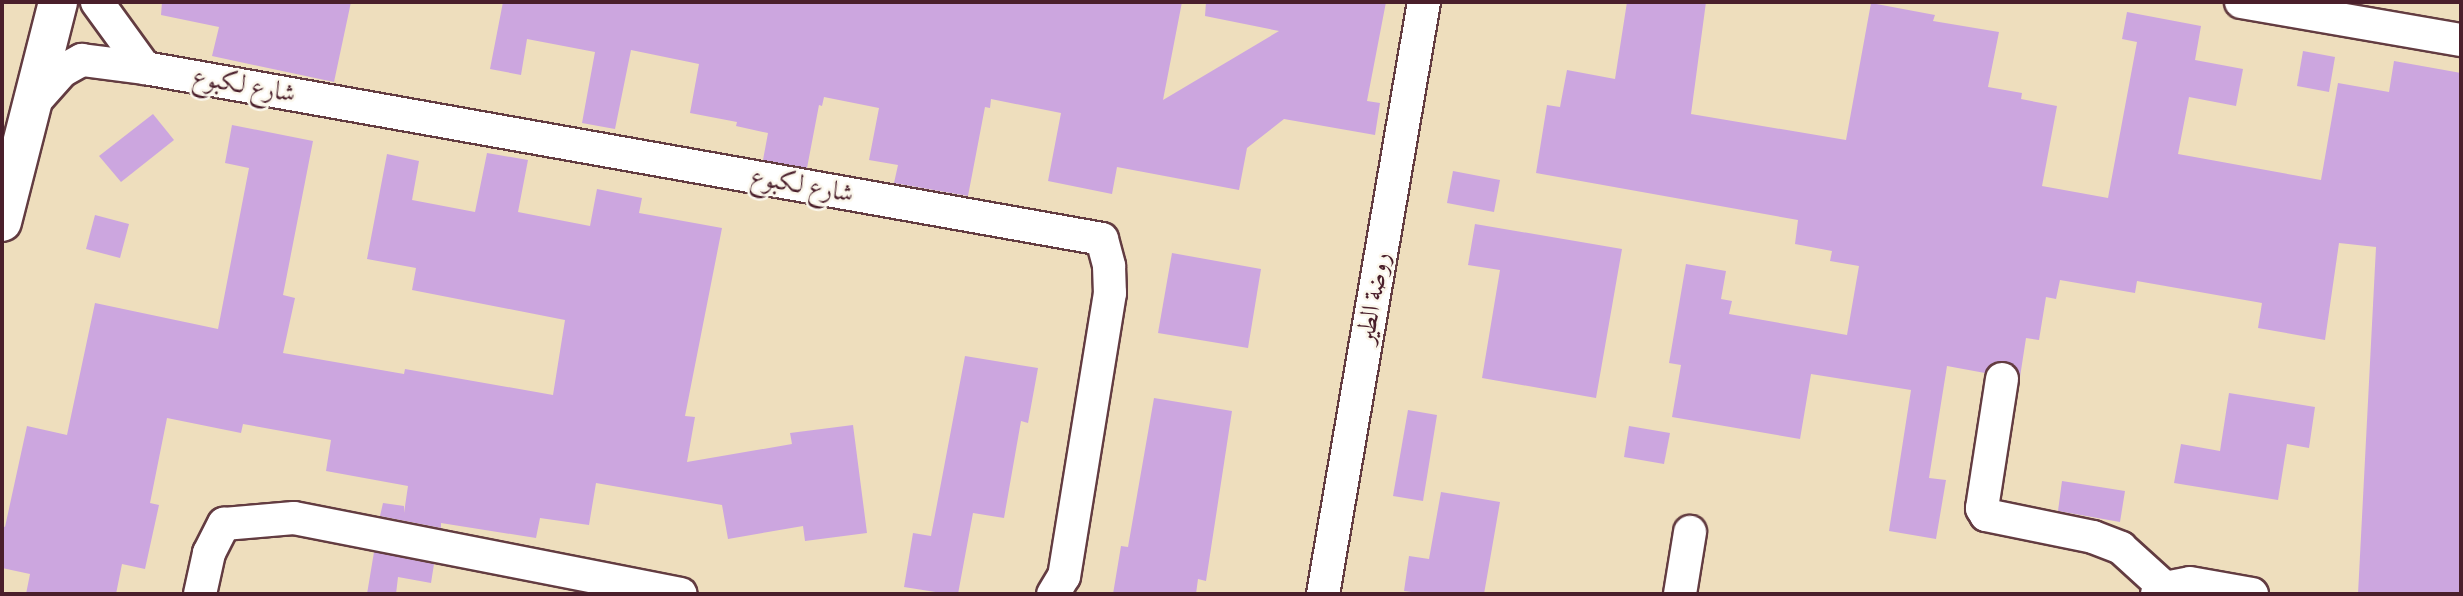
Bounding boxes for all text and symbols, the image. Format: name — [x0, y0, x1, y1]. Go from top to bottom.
street label: شارع لكبوع — [190, 61, 298, 109]
street label: شارع لكبوع — [748, 161, 856, 209]
street label: روضة الطير — [1350, 250, 1396, 346]

